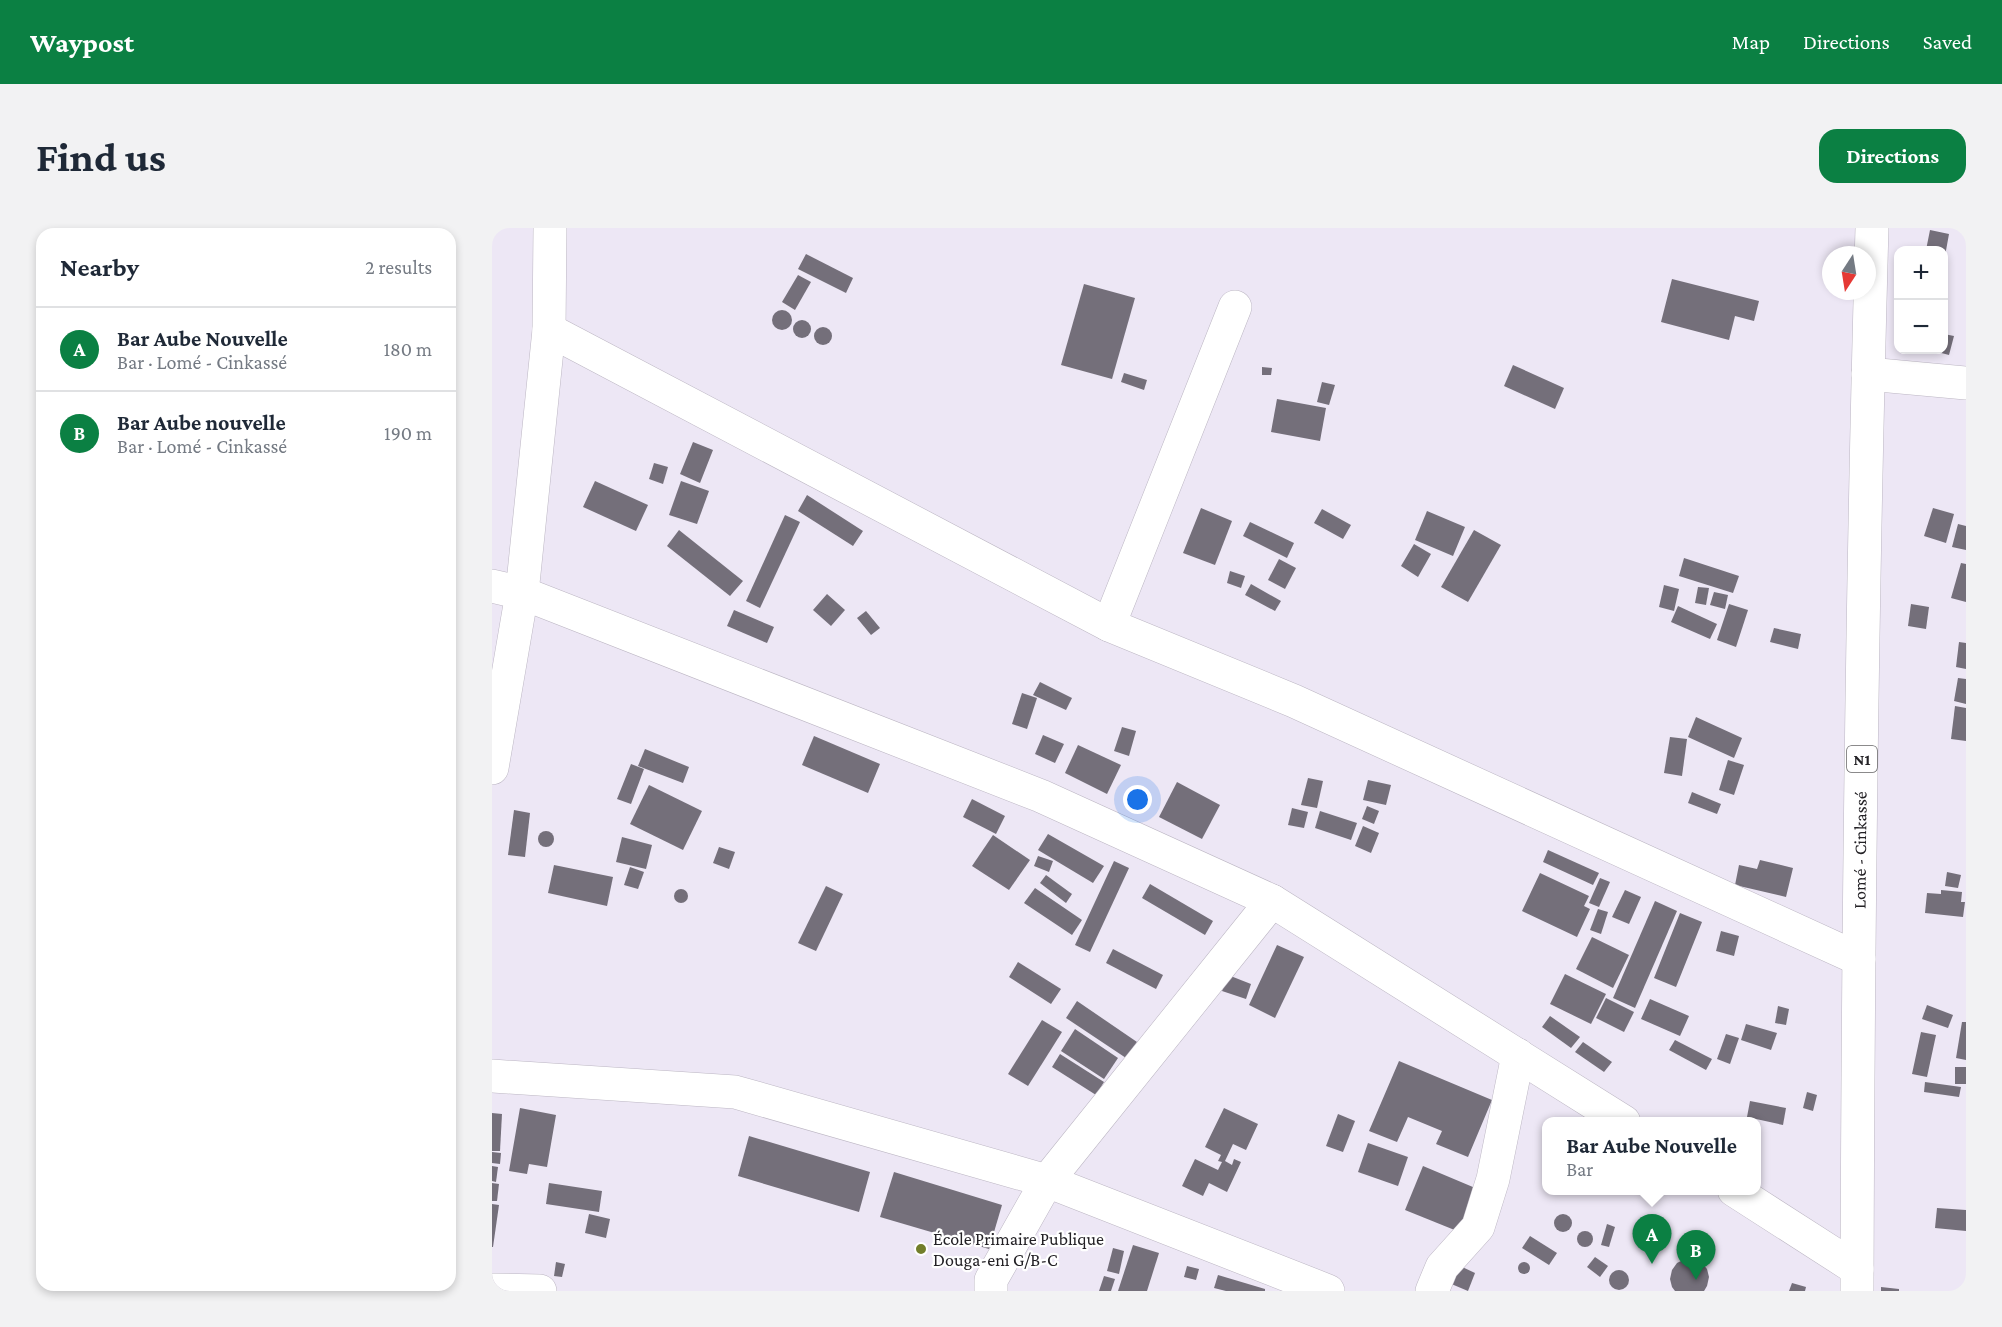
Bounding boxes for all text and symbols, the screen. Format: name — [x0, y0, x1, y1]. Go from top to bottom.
text: Waypost — [30, 27, 134, 58]
text: Map — [1732, 30, 1770, 54]
text: Directions — [1803, 30, 1890, 54]
text: Saved — [1923, 30, 1972, 54]
button: Directions — [1819, 129, 1966, 183]
text: Find us — [36, 133, 166, 180]
north arrow — [1822, 246, 1876, 300]
map controls — [1894, 246, 1948, 354]
button: + — [1894, 246, 1948, 300]
text: Nearby — [60, 253, 139, 282]
text: 2 results — [365, 256, 432, 278]
button: − — [1894, 300, 1948, 354]
text: Bar Aube Nouvelle — [117, 326, 288, 351]
text: A — [74, 338, 85, 360]
text: 180 m — [383, 338, 432, 360]
text: Bar · Lomé - Cinkassé — [117, 351, 287, 373]
text: Bar Aube nouvelle — [117, 410, 286, 435]
text: B — [74, 422, 85, 444]
text: 190 m — [384, 422, 432, 444]
text: Bar · Lomé - Cinkassé — [117, 435, 287, 457]
road number: N1 — [1847, 746, 1877, 772]
your location — [1123, 785, 1152, 814]
street label: Lomé - Cinkassé — [1849, 791, 1871, 909]
popup — [1542, 1117, 1761, 1195]
text: Bar Aube Nouvelle — [1566, 1133, 1737, 1158]
text: Bar — [1566, 1158, 1593, 1180]
pin: A — [1632, 1214, 1672, 1264]
place label: École Primaire Publique Douga-eni G/B-C — [933, 1229, 1104, 1270]
pin: B — [1676, 1230, 1716, 1280]
marker: École Primaire Publique Douga-eni G/B-C — [914, 1242, 928, 1256]

